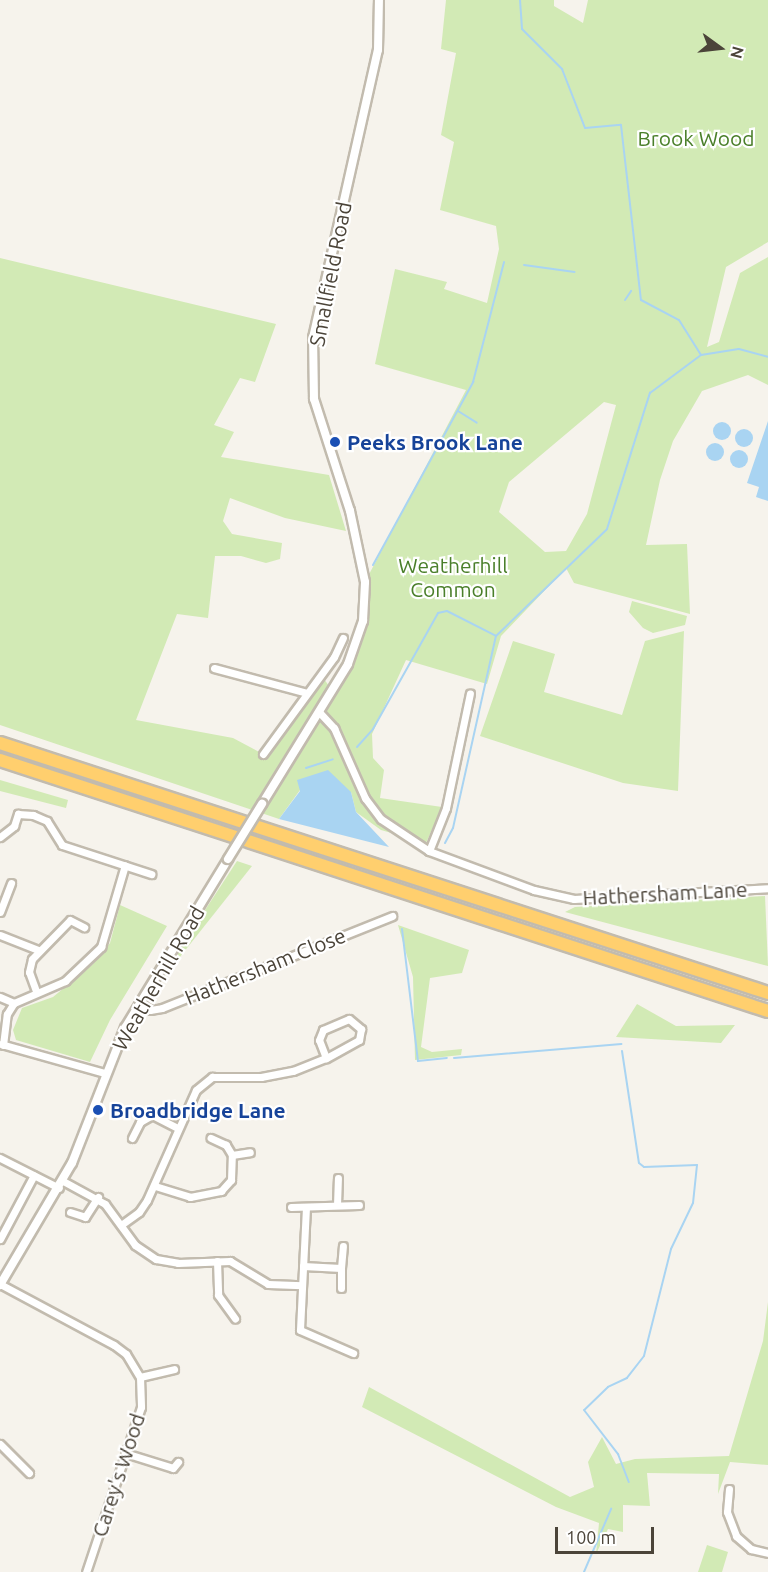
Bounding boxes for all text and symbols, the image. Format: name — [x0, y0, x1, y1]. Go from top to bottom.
north arrow — [690, 18, 750, 78]
text: N — [727, 45, 748, 61]
park label: Brook Wood — [637, 125, 755, 151]
street label: Smallfield Road — [304, 200, 356, 348]
place label: Peeks Brook Lane — [347, 429, 523, 455]
marker: Peeks Brook Lane — [328, 435, 342, 449]
park label: Weatherhill Common — [398, 552, 508, 602]
street label: Hathersham Lane — [582, 876, 748, 910]
street label: Weatherhill Road — [106, 901, 210, 1055]
street label: Hathersham Close — [181, 922, 349, 1010]
place label: Broadbridge Lane — [110, 1097, 286, 1123]
marker: Broadbridge Lane — [91, 1103, 105, 1117]
street label: Carey's Wood — [86, 1410, 150, 1540]
scale bar — [558, 1515, 657, 1553]
text: 100 m — [566, 1527, 616, 1547]

